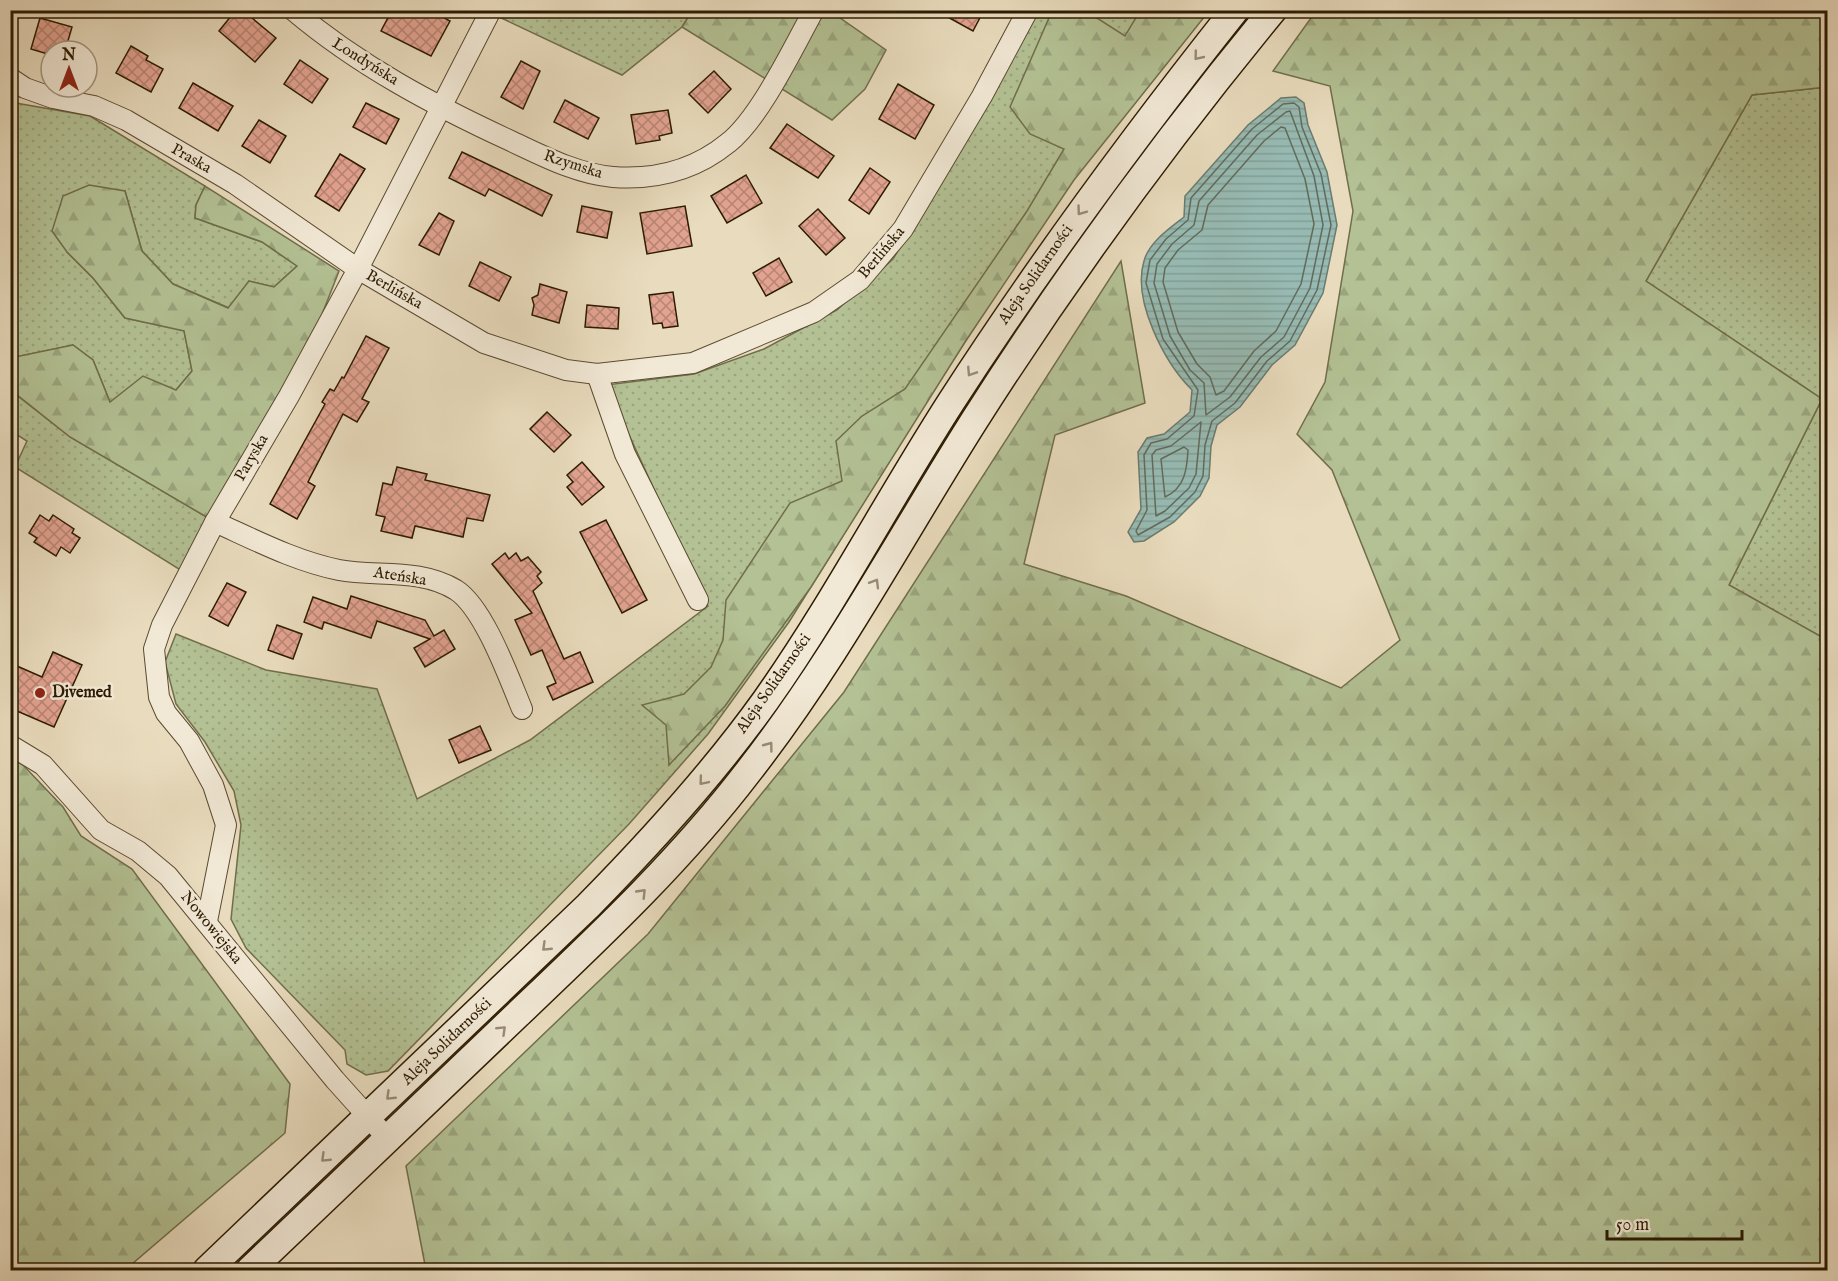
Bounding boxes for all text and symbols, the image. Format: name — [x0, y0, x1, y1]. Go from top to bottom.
street label: Londyńska — [328, 34, 402, 90]
north arrow — [39, 39, 99, 99]
text: N — [61, 46, 76, 66]
one-way arrow — [1195, 49, 1206, 60]
street label: Praska — [167, 140, 215, 178]
street label: Rzymska — [541, 146, 605, 184]
one-way arrow — [1077, 205, 1088, 216]
street label: Aleja Solidarności — [994, 221, 1078, 330]
street label: Berlińska — [854, 223, 910, 283]
street label: Berlińska — [362, 266, 426, 314]
one-way arrow — [967, 366, 978, 377]
street label: Paryska — [231, 431, 273, 485]
street label: Ateńska — [371, 563, 428, 591]
one-way arrow — [868, 579, 880, 589]
street label: Aleja Solidarności — [732, 630, 816, 739]
place label: Divemed — [52, 683, 112, 703]
marker: Divemed — [33, 686, 47, 700]
one-way arrow — [761, 741, 772, 752]
one-way arrow — [700, 774, 711, 785]
street label: Nowowiejska — [176, 888, 246, 968]
one-way arrow — [634, 890, 645, 901]
one-way arrow — [542, 940, 552, 951]
street label: Aleja Solidarności — [397, 994, 496, 1091]
one-way arrow — [495, 1026, 506, 1037]
one-way arrow — [386, 1089, 397, 1100]
one-way arrow — [321, 1151, 332, 1162]
scale bar — [1607, 1203, 1742, 1241]
text: 50 m — [1616, 1214, 1649, 1237]

